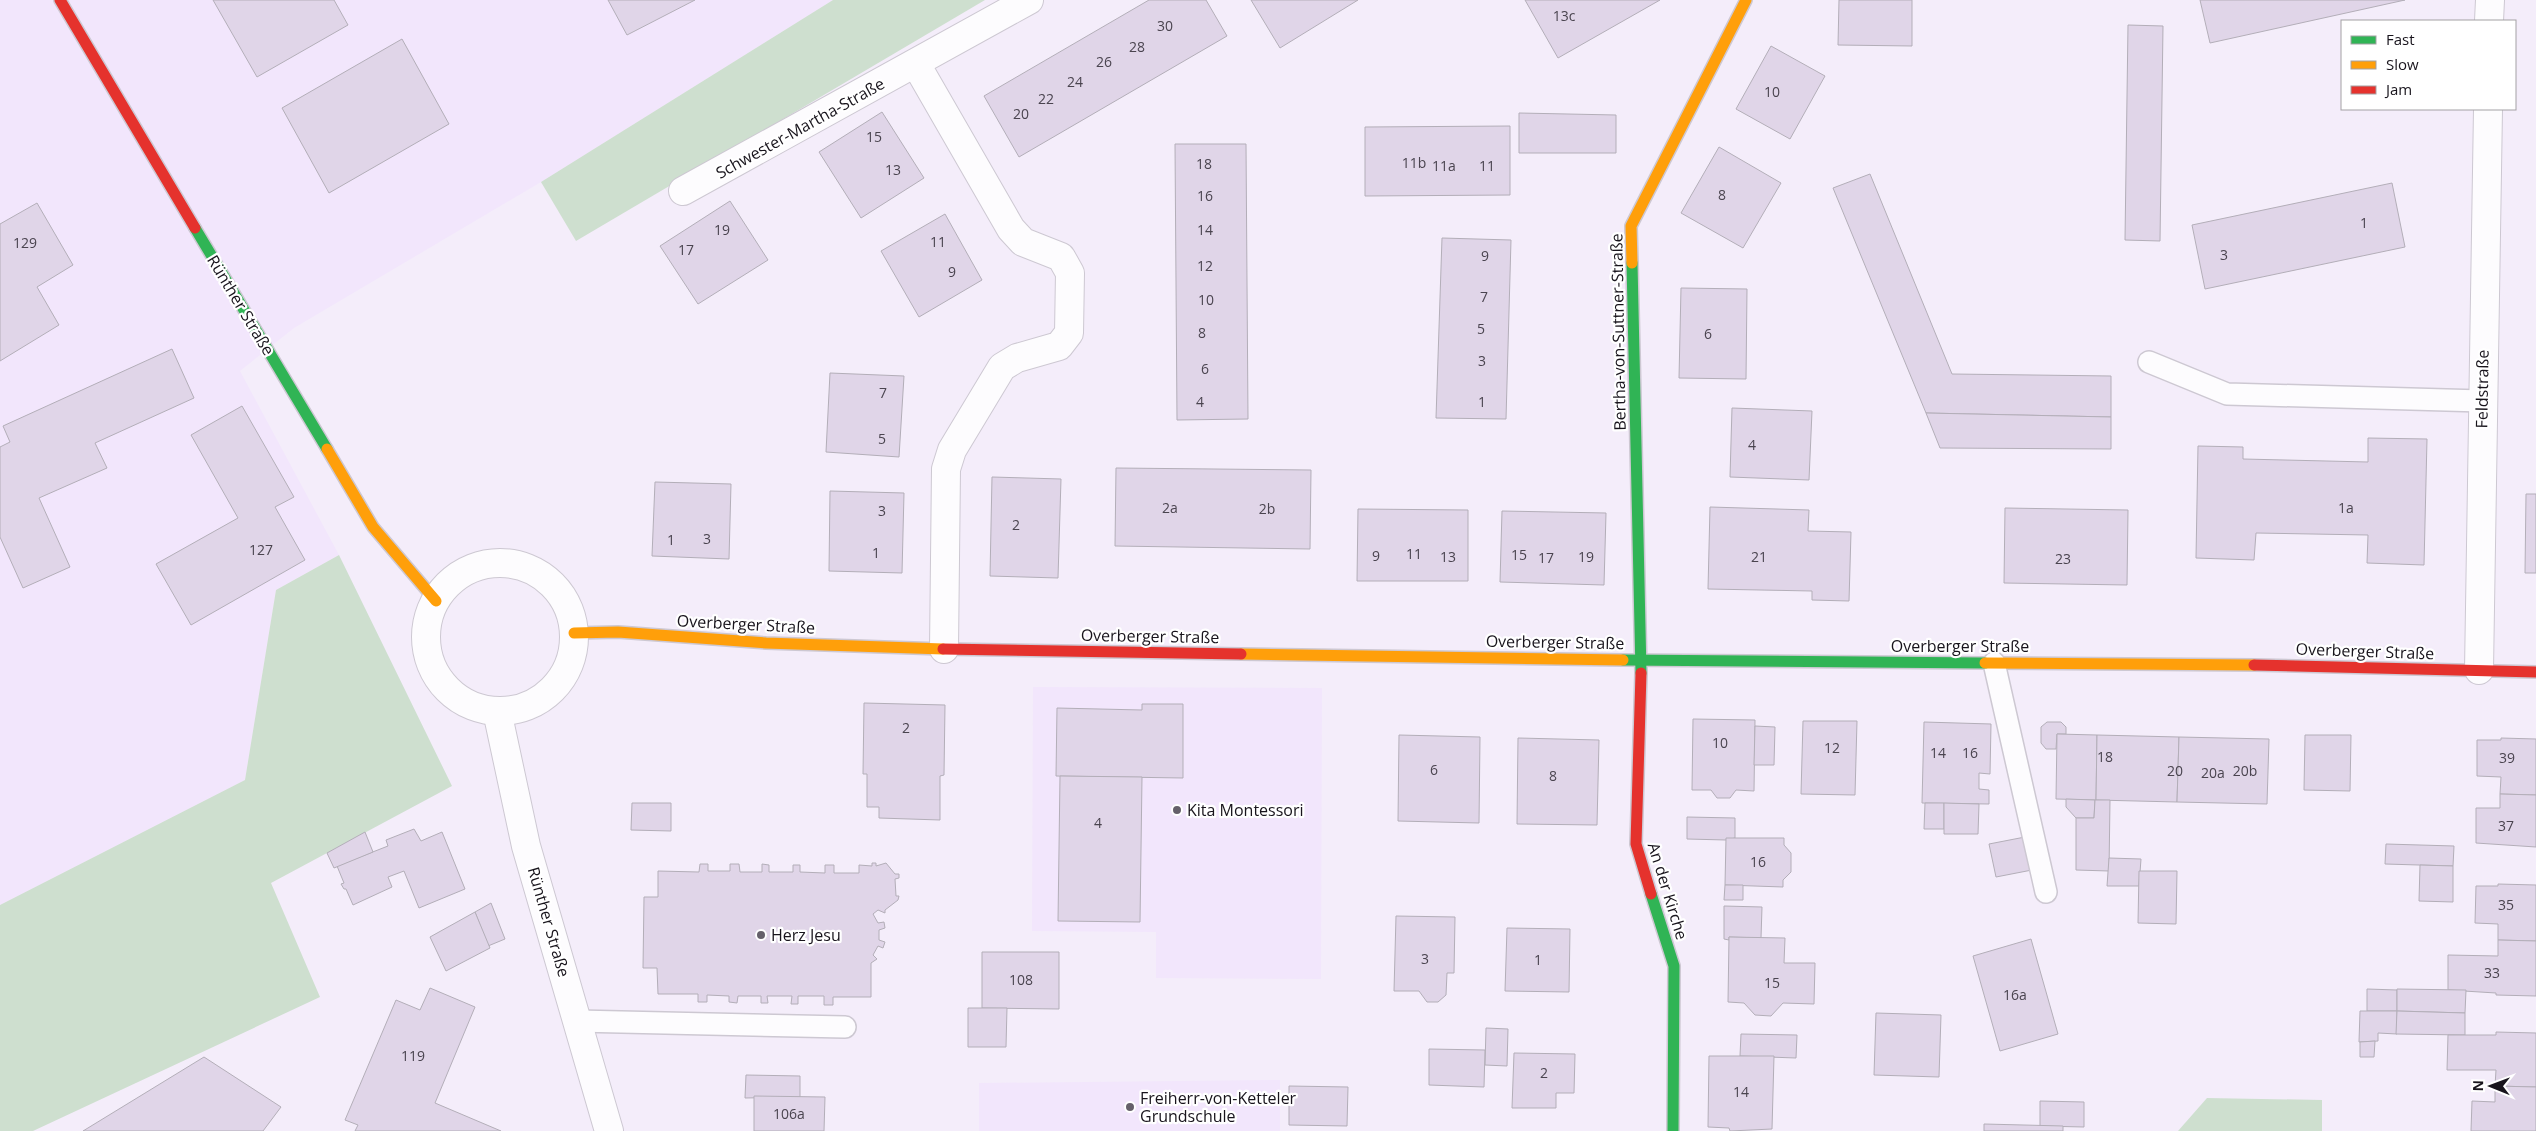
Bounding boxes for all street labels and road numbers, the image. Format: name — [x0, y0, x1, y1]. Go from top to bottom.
street label: Schwester-Martha-Straße — [712, 72, 888, 184]
street label: Bertha-von-Suttner-Straße — [1605, 233, 1631, 431]
street label: Rünther Straße — [202, 251, 280, 359]
street label: Feldstraße — [2470, 349, 2494, 429]
street label: Overberger Straße — [676, 609, 816, 639]
street label: Overberger Straße — [1081, 624, 1219, 648]
street label: Overberger Straße — [1486, 630, 1624, 654]
street label: Overberger Straße — [1891, 635, 2029, 657]
street label: Overberger Straße — [2295, 638, 2435, 664]
street label: An der Kirche — [1643, 840, 1693, 942]
street label: Rünther Straße — [523, 864, 575, 980]

